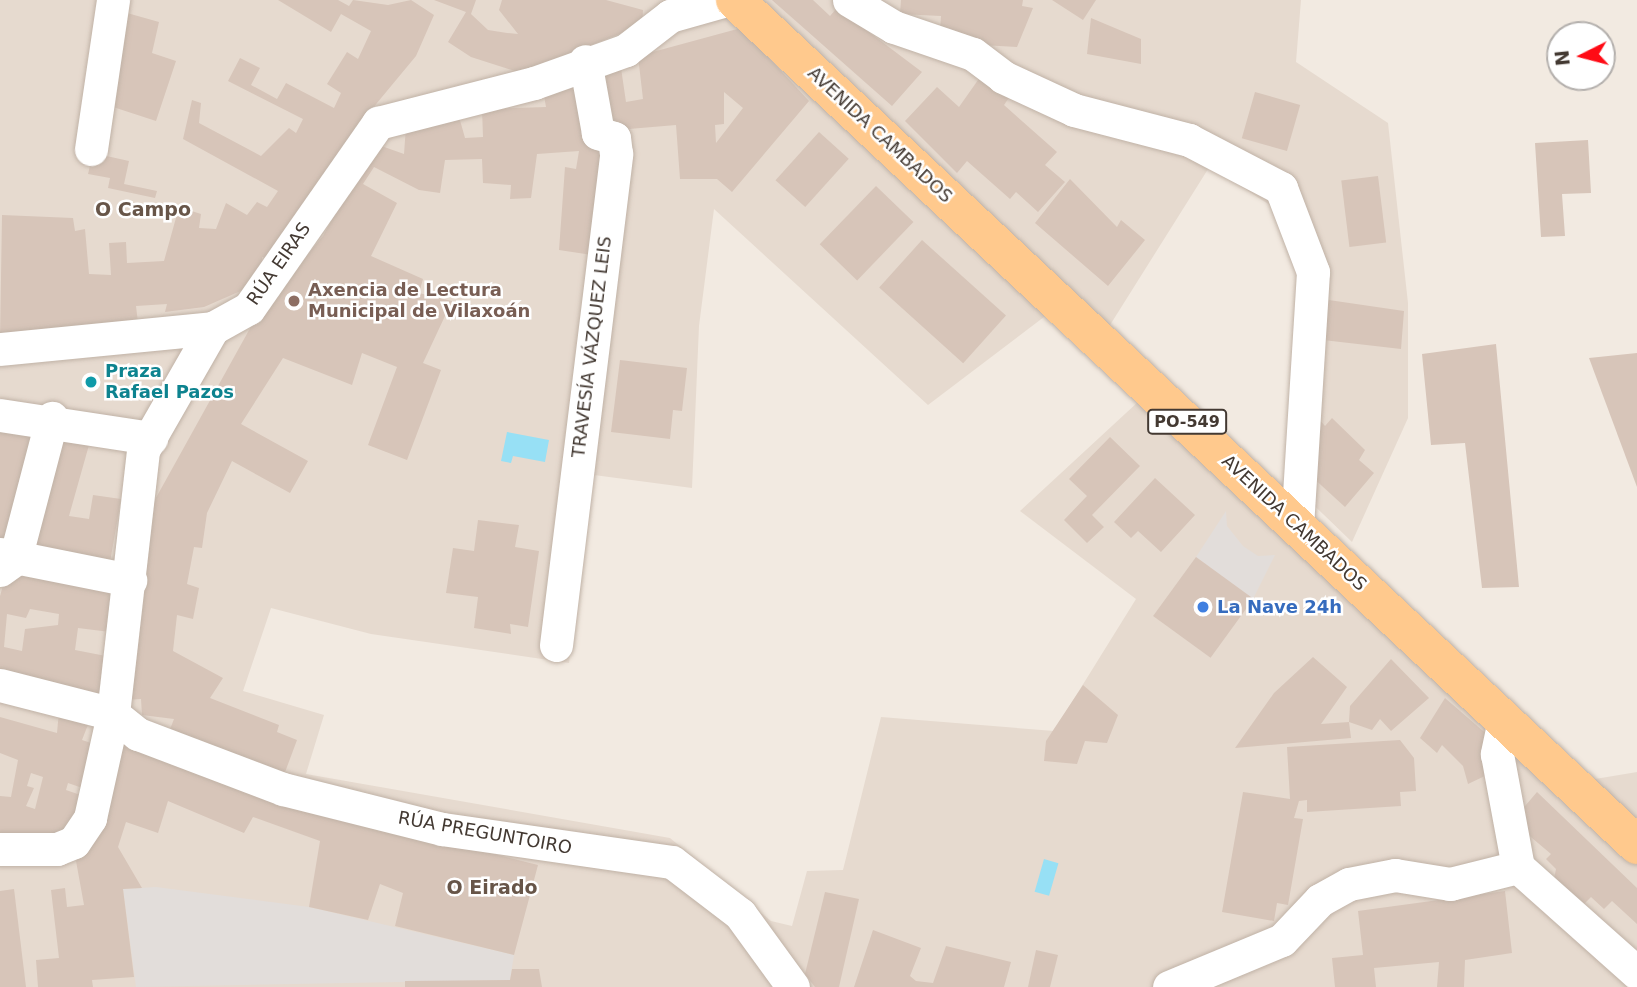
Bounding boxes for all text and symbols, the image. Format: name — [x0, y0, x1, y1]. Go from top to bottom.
north arrow — [1546, 21, 1616, 91]
text: N — [1550, 49, 1574, 67]
street label: AVENIDA CAMBADOS — [803, 62, 957, 208]
district label: O Campo — [95, 199, 191, 221]
street label: RÚA EIRAS — [243, 219, 315, 309]
street label: TRAVESÍA VÁZQUEZ LEIS — [568, 235, 616, 459]
place label: Axencia de Lectura Municipal de Vilaxoán — [308, 280, 530, 322]
marker: Axencia de Lectura Municipal de Vilaxoán — [286, 293, 302, 309]
place label: Praza Rafael Pazos — [105, 361, 234, 404]
marker: Praza Rafael Pazos — [83, 374, 99, 390]
road number: PO-549 — [1147, 410, 1227, 434]
street label: AVENIDA CAMBADOS — [1217, 450, 1371, 596]
place label: La Nave 24h — [1217, 596, 1342, 618]
marker: La Nave 24h — [1195, 599, 1211, 615]
street label: RÚA PREGUNTOIRO — [396, 807, 574, 859]
district label: O Eirado — [446, 877, 538, 899]

